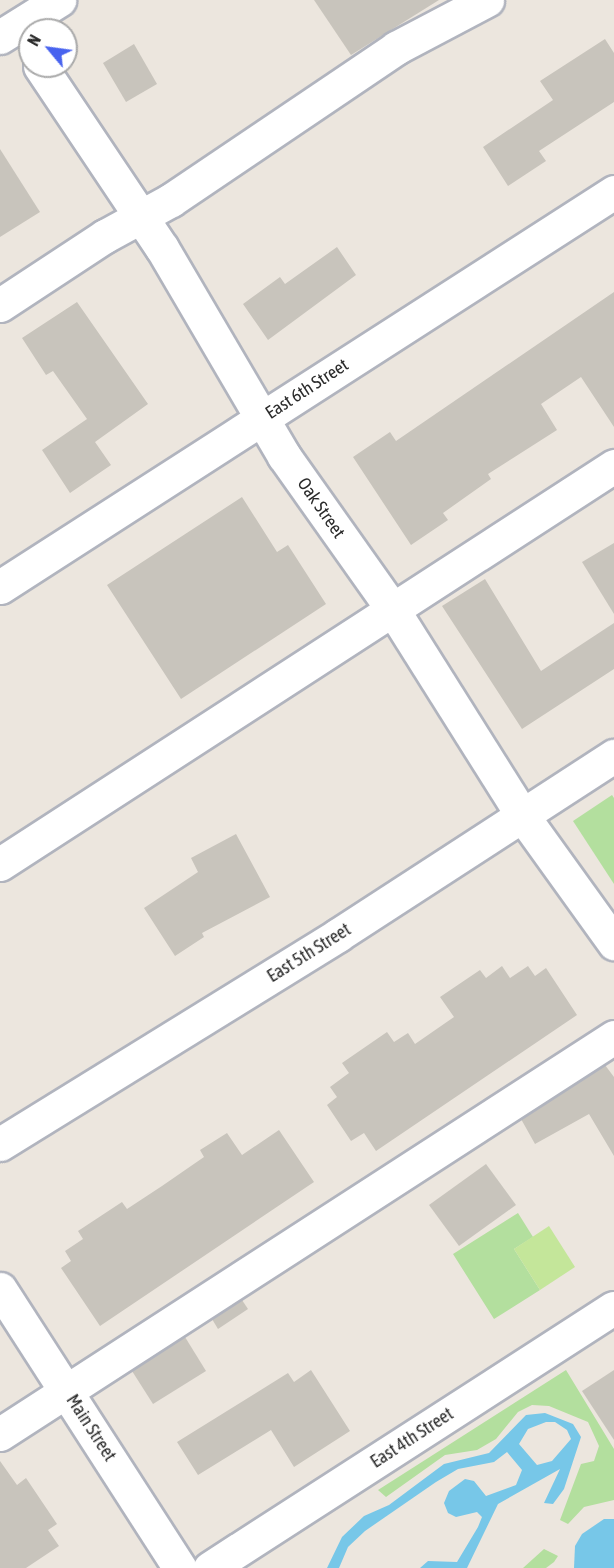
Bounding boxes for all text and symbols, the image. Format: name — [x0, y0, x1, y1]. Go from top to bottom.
north arrow — [18, 18, 78, 78]
text: N — [24, 32, 44, 49]
street label: East 6th Street — [262, 354, 352, 424]
street label: Oak Street — [292, 474, 350, 542]
street label: East 5th Street — [263, 919, 355, 987]
street label: Main Street — [61, 1391, 121, 1465]
street label: East 4th Street — [367, 1403, 457, 1473]

